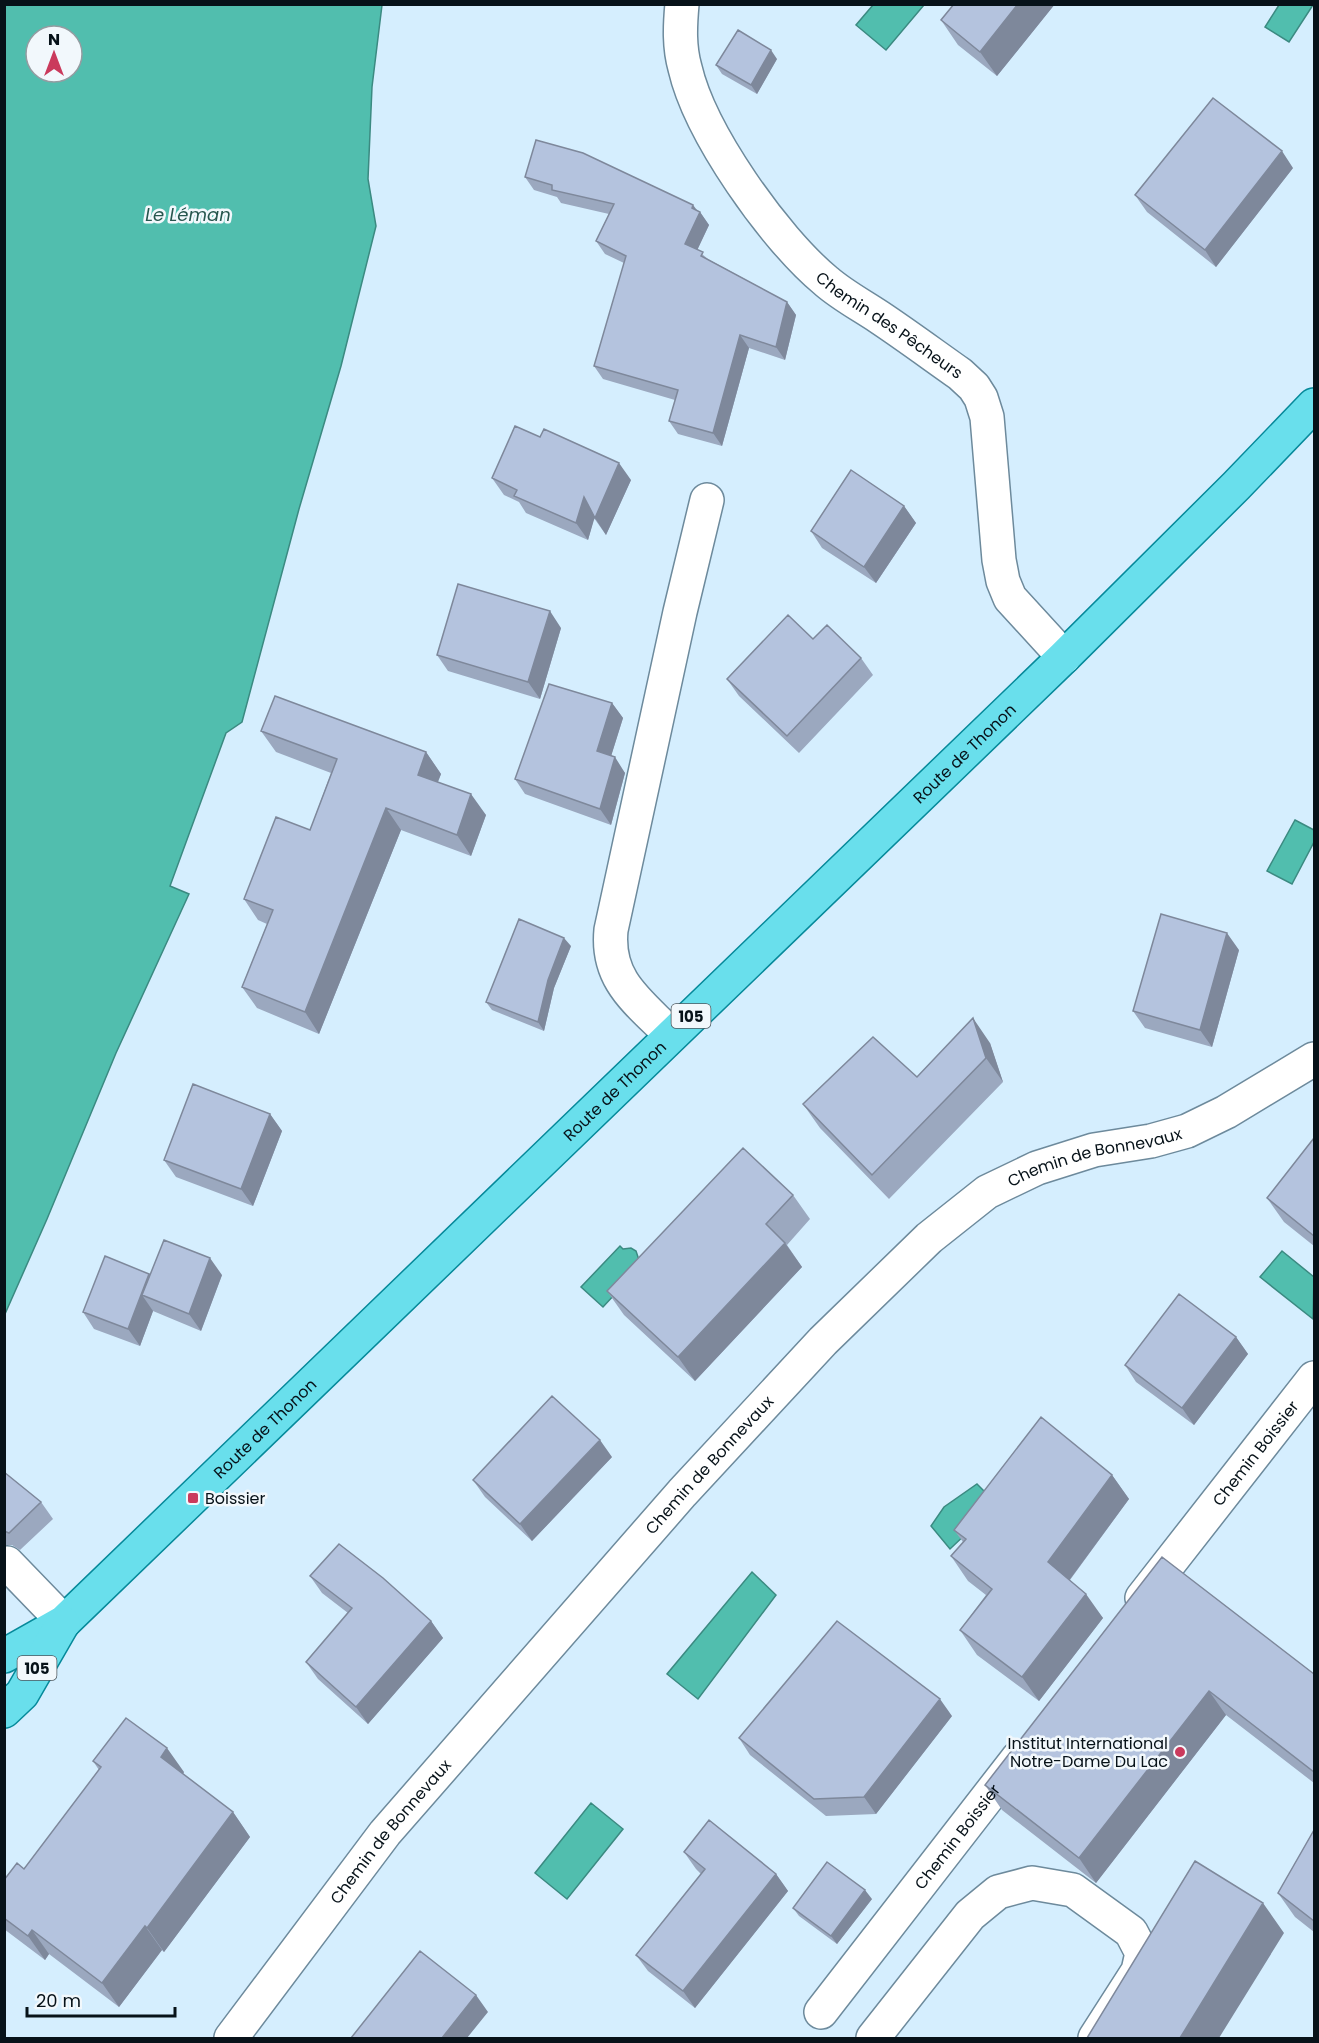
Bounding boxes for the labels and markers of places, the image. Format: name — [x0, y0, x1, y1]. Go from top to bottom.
place label: Boissier — [205, 1487, 266, 1510]
marker: Boissier — [186, 1491, 200, 1505]
place label: Institut International Notre-Dame Du Lac — [1008, 1732, 1168, 1773]
marker: Institut International Notre-Dame Du Lac — [1173, 1745, 1187, 1759]

